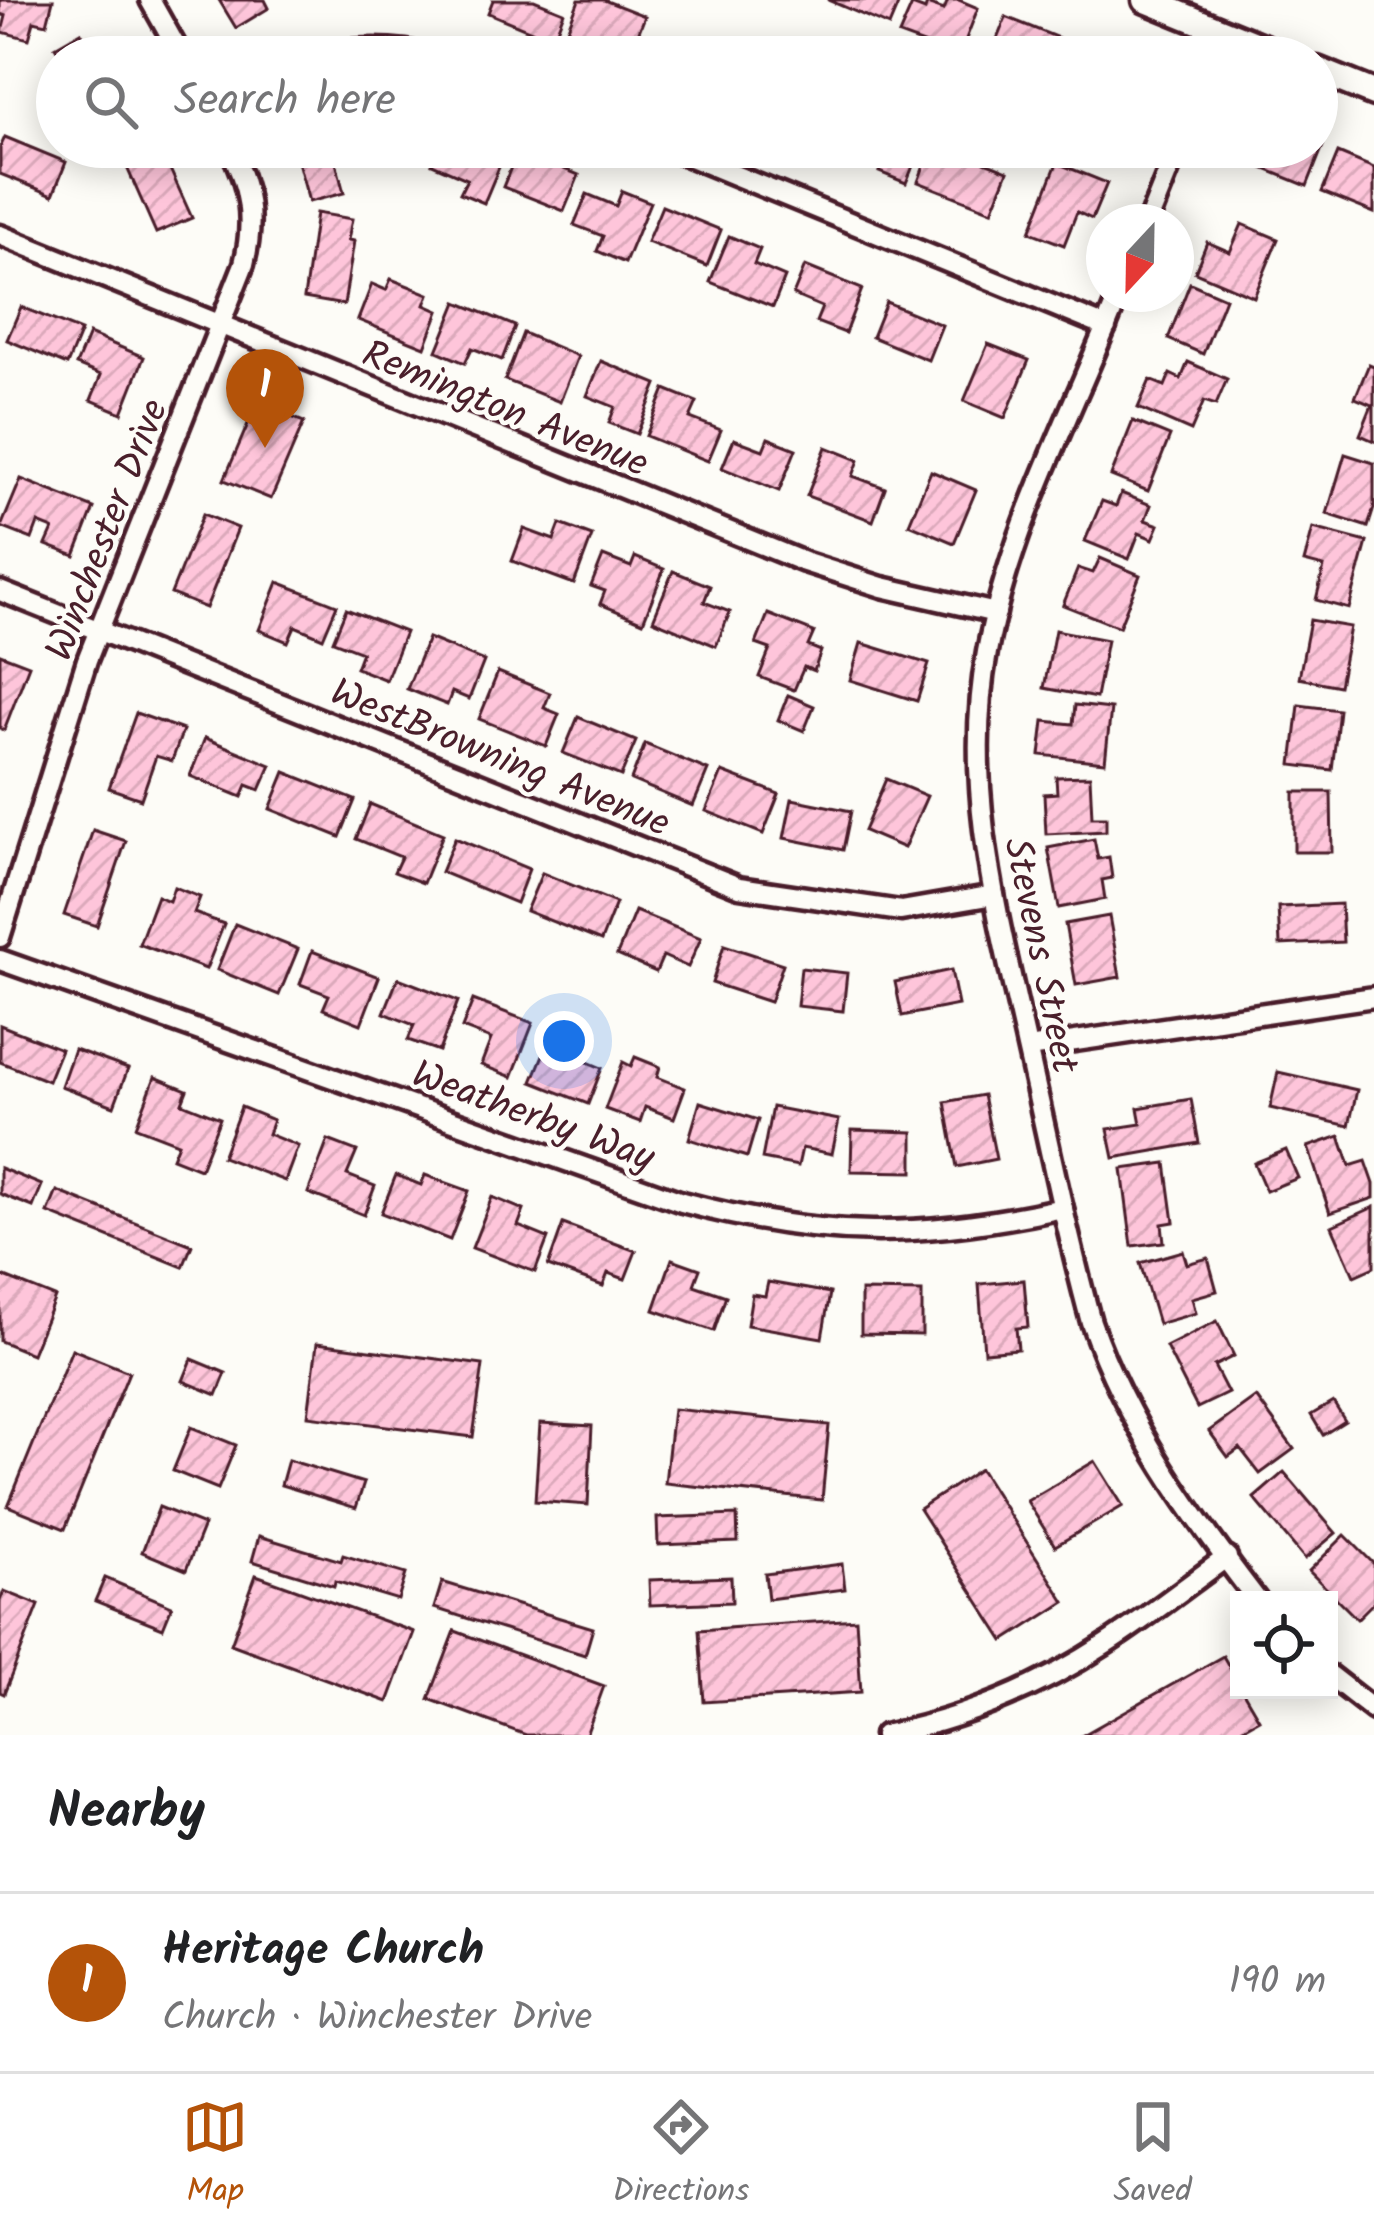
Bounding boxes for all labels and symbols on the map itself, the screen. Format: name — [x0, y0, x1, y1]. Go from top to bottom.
north arrow — [1086, 204, 1194, 312]
street label: Remington Avenue — [352, 325, 657, 496]
pin: 1 — [226, 349, 304, 448]
street label: Winchester Drive — [30, 391, 187, 670]
street label: WestBrowning Avenue — [320, 663, 679, 856]
street label: Stevens Street — [984, 832, 1094, 1080]
your location — [534, 1011, 594, 1071]
street label: Weatherby Way — [403, 1045, 663, 1191]

